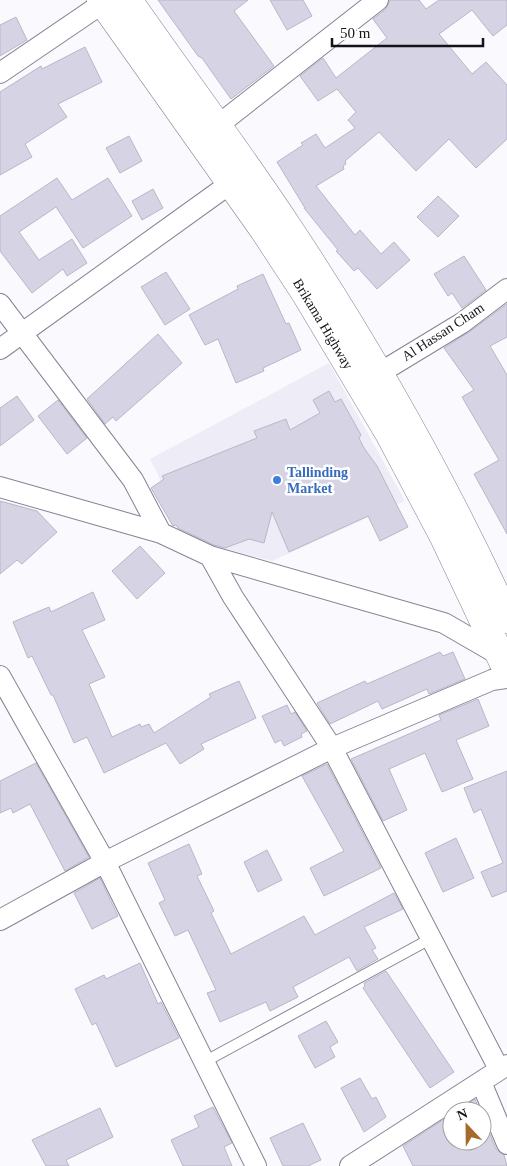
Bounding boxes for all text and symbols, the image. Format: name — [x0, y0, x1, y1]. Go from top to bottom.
scale bar — [332, 15, 483, 47]
text: 50 m — [340, 25, 371, 41]
street label: Brikama Highway — [290, 276, 356, 372]
street label: Al Hassan Cham — [399, 300, 487, 364]
place label: Tallinding Market — [287, 465, 348, 496]
marker: Tallinding Market — [271, 474, 283, 486]
north arrow — [442, 1101, 492, 1151]
text: N — [455, 1106, 470, 1123]

